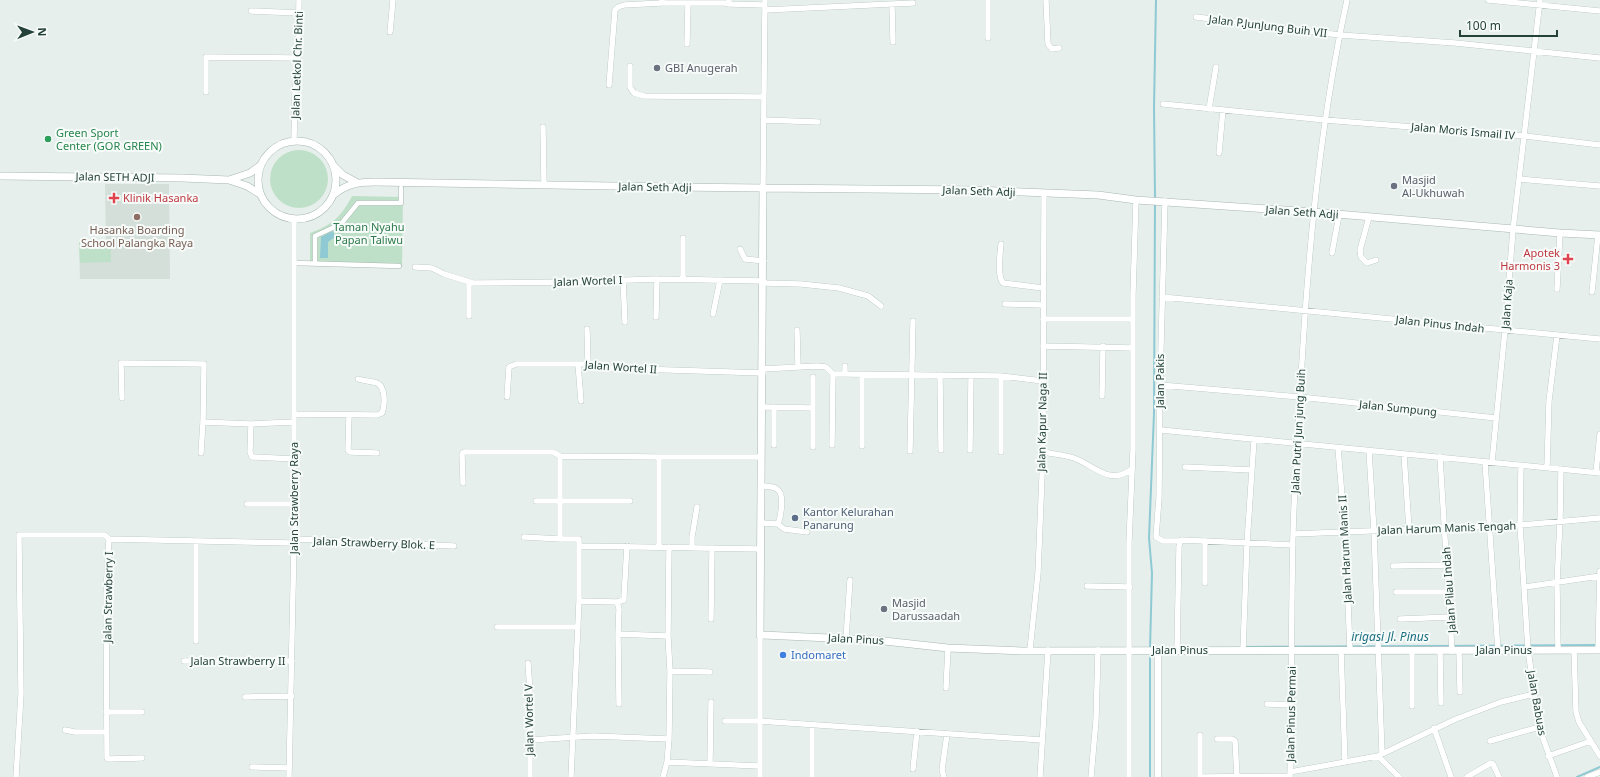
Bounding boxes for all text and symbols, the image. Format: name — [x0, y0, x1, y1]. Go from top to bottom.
street label: Jalan Letkol Chr. Binti — [287, 11, 306, 120]
street label: Jalan P.JunJung Buih VII — [1207, 11, 1328, 40]
north arrow — [12, 12, 52, 52]
scale bar — [1460, 12, 1557, 38]
text: 100 m — [1466, 17, 1501, 34]
text: N — [35, 27, 50, 36]
place label: GBI Anugerah — [665, 60, 738, 75]
marker: GBI Anugerah — [652, 63, 662, 73]
street label: Jalan Moris Ismail IV — [1409, 118, 1516, 143]
place label: Green Sport Center (GOR GREEN) — [56, 125, 162, 153]
marker: Green Sport Center (GOR GREEN) — [43, 134, 53, 144]
street label: Jalan SETH ADJI — [74, 168, 155, 185]
place label: Masjid Al-Ukhuwah — [1402, 172, 1465, 200]
street label: Jalan Seth Adji — [617, 178, 692, 195]
marker: Masjid Al-Ukhuwah — [1389, 181, 1399, 191]
street label: Jalan Seth Adji — [941, 182, 1016, 199]
place label: Klinik Hasanka — [123, 190, 198, 205]
marker: Klinik Hasanka — [108, 192, 120, 204]
street label: Jalan Seth Adji — [1264, 201, 1339, 222]
marker: Hasanka Boarding School Palangka Raya — [132, 212, 142, 222]
park label: Taman Nyahu Papan Taliwu — [333, 219, 405, 247]
place label: Hasanka Boarding School Palangka Raya — [81, 222, 193, 250]
place label: Apotek Harmonis 3 — [1500, 245, 1560, 273]
marker: Apotek Harmonis 3 — [1563, 254, 1573, 264]
street label: Jalan Wortel I — [552, 272, 623, 289]
street label: Jalan Kaja — [1497, 279, 1516, 330]
street label: Jalan Pinus Indah — [1394, 311, 1485, 336]
street label: Jalan Pakis — [1152, 354, 1167, 409]
street label: Jalan Wortel II — [583, 356, 658, 377]
street label: Jalan Putri Jun jung Buih — [1287, 368, 1308, 495]
street label: Jalan Kapur Naga II — [1033, 372, 1050, 473]
street label: Jalan Sumpung — [1357, 396, 1438, 419]
street label: Jalan Strawberry Raya — [286, 442, 301, 555]
street label: Jalan Harum Manis II — [1334, 494, 1355, 604]
place label: Kantor Kelurahan Panarung — [803, 504, 894, 532]
marker: Kantor Kelurahan Panarung — [790, 513, 800, 523]
street label: Jalan Harum Manis Tengah — [1376, 518, 1517, 537]
street label: Jalan Strawberry Blok. E — [312, 533, 435, 552]
street label: Jalan Pilau Indah — [1438, 546, 1459, 635]
street label: Jalan Strawberry I — [99, 551, 116, 644]
place label: Masjid Darussaadah — [892, 595, 960, 623]
marker: Masjid Darussaadah — [879, 604, 889, 614]
water label: irigasi Jl. Pinus — [1351, 628, 1429, 645]
street label: Jalan Pinus — [827, 629, 884, 647]
street label: Jalan Pinus — [1151, 642, 1208, 657]
street label: Jalan Pinus — [1475, 642, 1532, 657]
place label: Indomaret — [791, 647, 846, 662]
marker: Indomaret — [778, 650, 788, 660]
street label: Jalan Strawberry II — [190, 653, 286, 668]
street label: Jalan Pinus Permai — [1282, 666, 1299, 763]
street label: Jalan Babuas — [1524, 668, 1551, 737]
street label: Jalan Wortel V — [520, 684, 537, 757]

